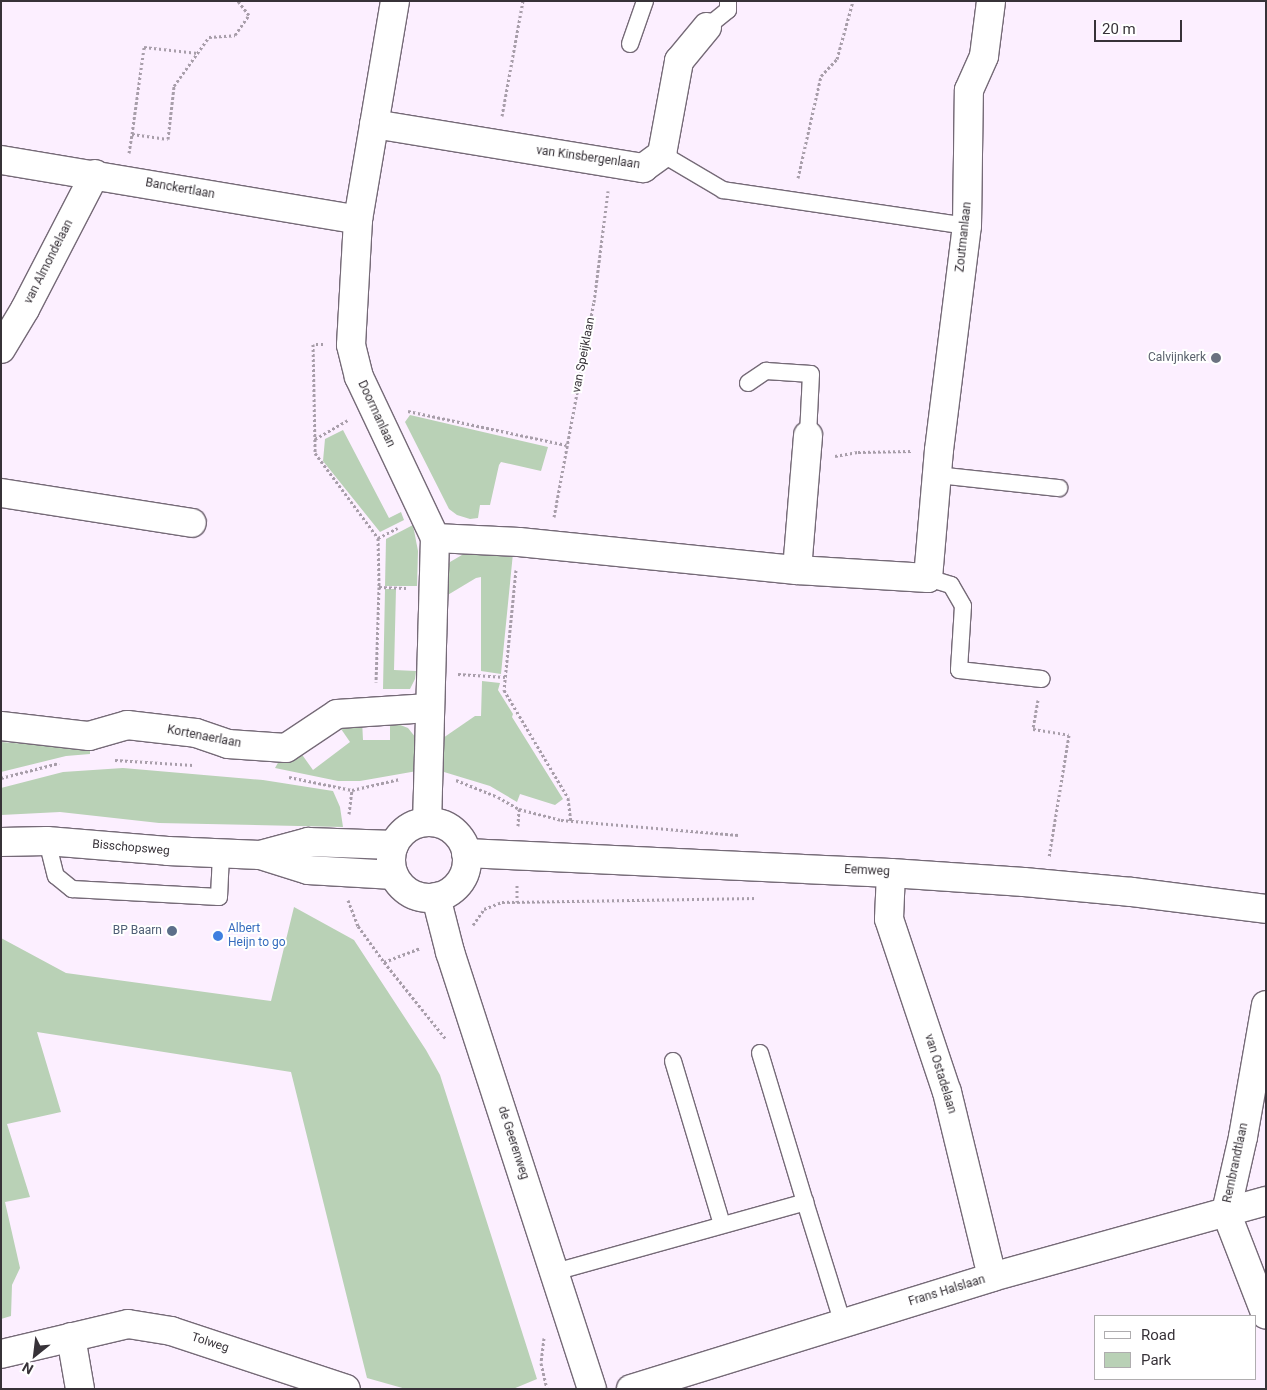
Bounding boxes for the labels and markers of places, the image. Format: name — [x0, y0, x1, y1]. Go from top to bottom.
place label: Calvijnkerk — [1148, 351, 1206, 365]
marker: Calvijnkerk — [1210, 352, 1222, 364]
place label: Albert Heijn to go — [228, 922, 286, 950]
place label: BP Baarn — [113, 924, 162, 938]
marker: BP Baarn — [166, 925, 178, 937]
marker: Albert Heijn to go — [212, 930, 224, 942]

